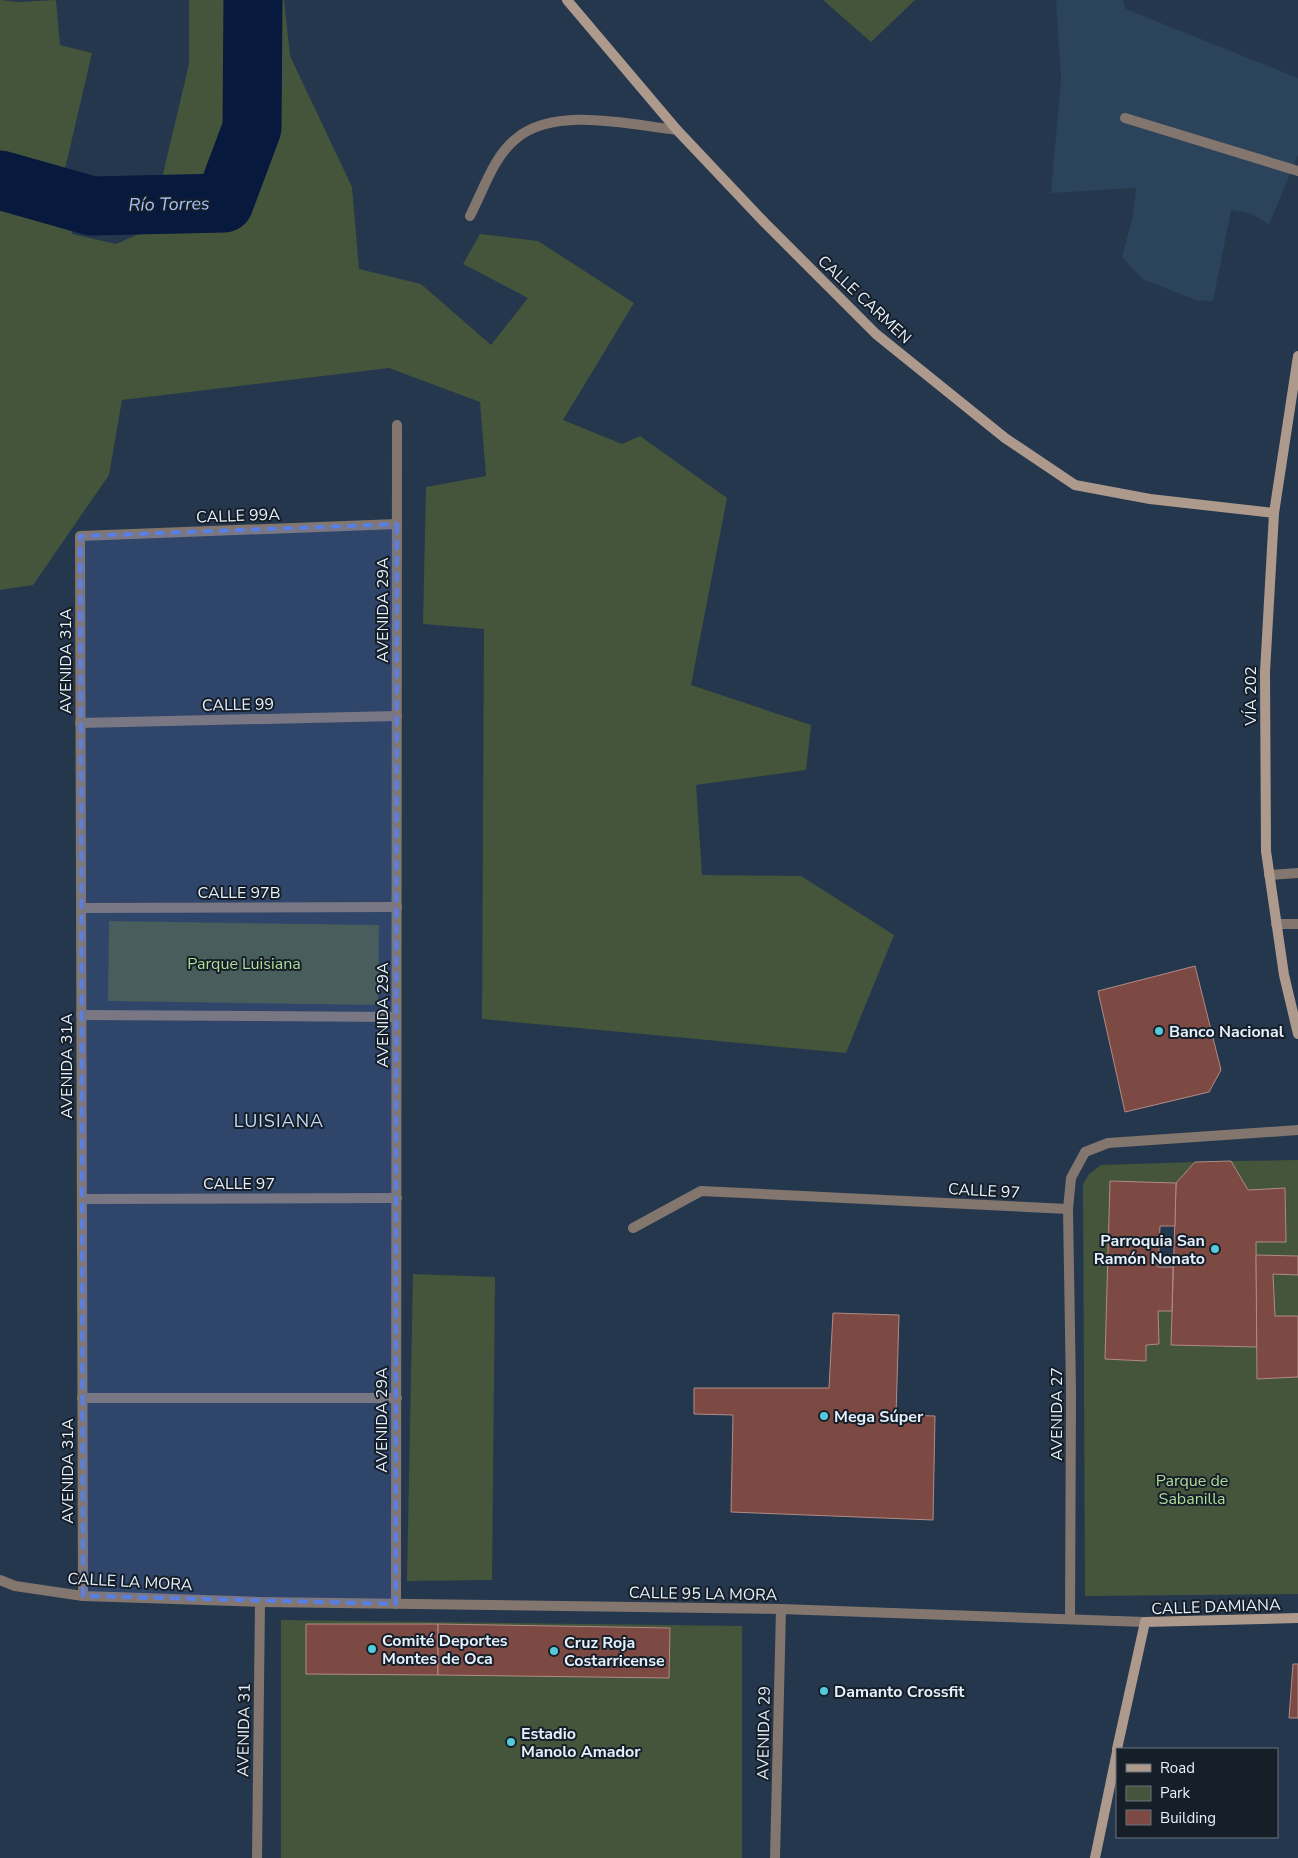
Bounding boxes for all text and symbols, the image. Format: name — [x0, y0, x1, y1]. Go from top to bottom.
water label: Río Torres — [128, 191, 210, 217]
street label: CALLE CARMEN — [813, 251, 916, 349]
street label: CALLE 99A — [196, 504, 281, 528]
street label: AVENIDA 29A — [372, 557, 394, 663]
street label: AVENIDA 31A — [55, 608, 77, 714]
street label: VÍA 202 — [1240, 666, 1262, 727]
street label: CALLE 99 — [202, 693, 274, 717]
street label: CALLE 97B — [198, 882, 280, 904]
park label: Parque Luisiana — [187, 953, 301, 975]
street label: AVENIDA 29A — [372, 962, 394, 1068]
street label: AVENIDA 31A — [56, 1013, 78, 1119]
place label: Banco Nacional — [1169, 1021, 1284, 1043]
marker: Banco Nacional — [1153, 1025, 1165, 1037]
district label: LUISIANA — [234, 1109, 324, 1133]
street label: CALLE 97 — [203, 1173, 275, 1195]
street label: CALLE 97 — [947, 1178, 1021, 1204]
place label: Parroquia San Ramón Nonato — [1094, 1230, 1205, 1270]
marker: Parroquia San Ramón Nonato — [1209, 1243, 1221, 1255]
street label: AVENIDA 29A — [371, 1367, 393, 1473]
street label: AVENIDA 27 — [1046, 1367, 1068, 1461]
place label: Mega Súper — [834, 1406, 924, 1428]
marker: Mega Súper — [818, 1410, 830, 1422]
street label: AVENIDA 31A — [57, 1418, 79, 1524]
park label: Parque de Sabanilla — [1156, 1470, 1228, 1510]
street label: CALLE LA MORA — [67, 1568, 193, 1596]
street label: CALLE 95 LA MORA — [629, 1582, 778, 1606]
street label: CALLE DAMIANA — [1151, 1594, 1281, 1620]
place label: Comité Deportes Montes de Oca — [382, 1630, 508, 1670]
place label: Cruz Roja Costarricense — [564, 1632, 665, 1672]
marker: Comité Deportes Montes de Oca — [366, 1643, 378, 1655]
marker: Cruz Roja Costarricense — [548, 1645, 560, 1657]
place label: Damanto Crossfit — [834, 1681, 965, 1703]
street label: AVENIDA 31 — [232, 1683, 256, 1777]
marker: Damanto Crossfit — [818, 1685, 830, 1697]
street label: AVENIDA 29 — [752, 1686, 776, 1780]
place label: Estadio Manolo Amador — [521, 1723, 641, 1763]
marker: Estadio Manolo Amador — [505, 1736, 517, 1748]
legend — [1116, 1748, 1278, 1838]
text: Road — [1160, 1758, 1195, 1778]
text: Park — [1160, 1783, 1190, 1803]
text: Building — [1160, 1808, 1216, 1828]

